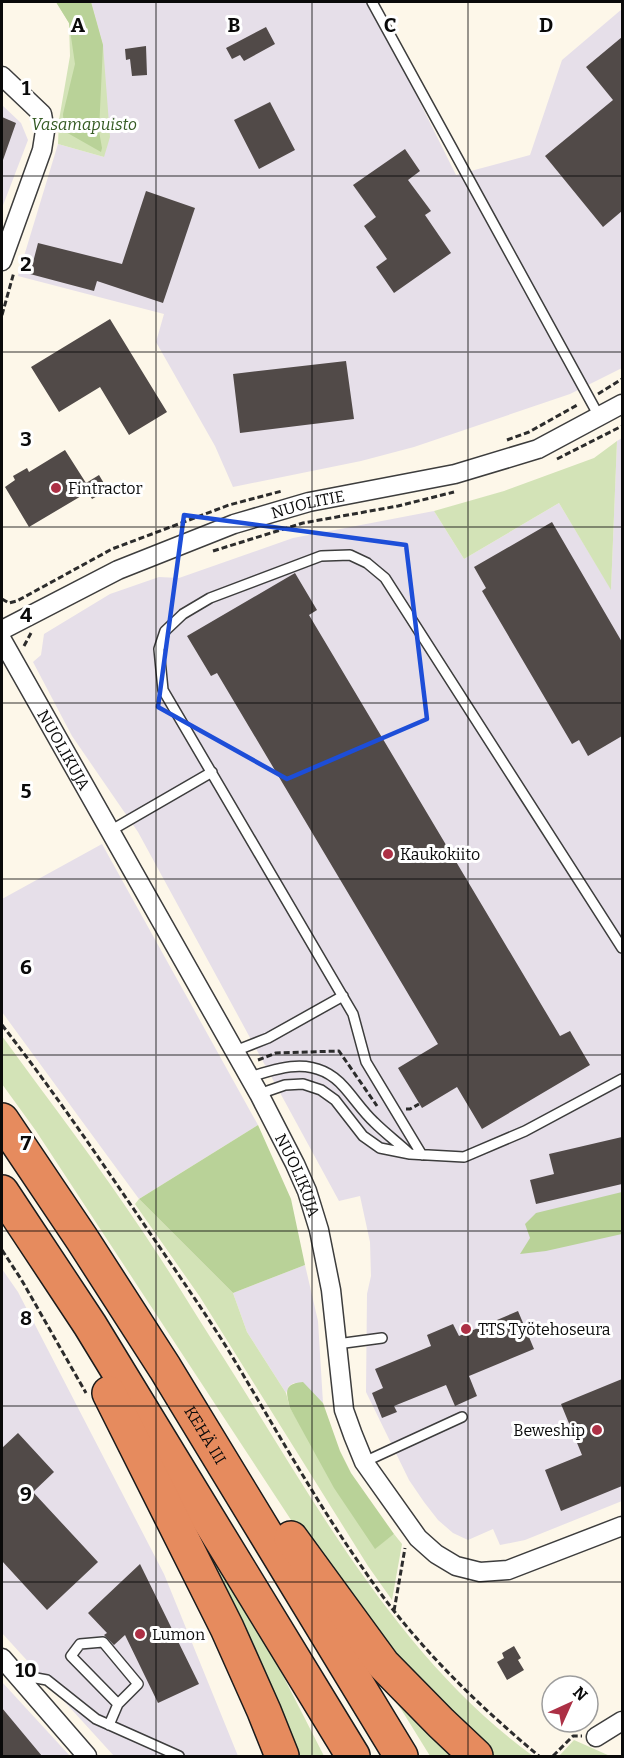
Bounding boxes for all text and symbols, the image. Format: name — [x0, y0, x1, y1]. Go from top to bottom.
text: A — [71, 13, 86, 37]
text: B — [228, 13, 241, 37]
text: C — [384, 13, 396, 37]
text: D — [539, 13, 553, 37]
text: 1 — [22, 76, 31, 100]
park label: Vasamapuisto — [31, 115, 137, 134]
text: 2 — [20, 252, 32, 276]
text: 3 — [20, 427, 32, 451]
place label: Fintractor — [68, 479, 143, 498]
marker: Fintractor — [49, 481, 63, 495]
street label: NUOLITIE — [269, 486, 346, 523]
text: 4 — [20, 603, 32, 627]
street label: NUOLIKUJA — [33, 706, 94, 794]
text: 5 — [21, 779, 32, 803]
place label: Kaukokiito — [400, 845, 480, 864]
marker: Kaukokiito — [381, 847, 395, 861]
text: 6 — [20, 955, 32, 979]
text: 7 — [21, 1131, 32, 1155]
street label: NUOLIKUJA — [271, 1131, 324, 1220]
text: 8 — [20, 1306, 32, 1330]
place label: TTS Työtehoseura — [478, 1320, 611, 1339]
marker: TTS Työtehoseura — [459, 1322, 473, 1336]
street label: KEHÄ III — [180, 1403, 230, 1468]
place label: Beweship — [513, 1421, 585, 1440]
marker: Beweship — [590, 1423, 604, 1437]
text: 9 — [20, 1482, 32, 1506]
place label: Lumon — [152, 1625, 205, 1644]
marker: Lumon — [133, 1627, 147, 1641]
text: 10 — [15, 1658, 37, 1682]
north arrow — [540, 1674, 600, 1734]
text: N — [569, 1683, 591, 1705]

